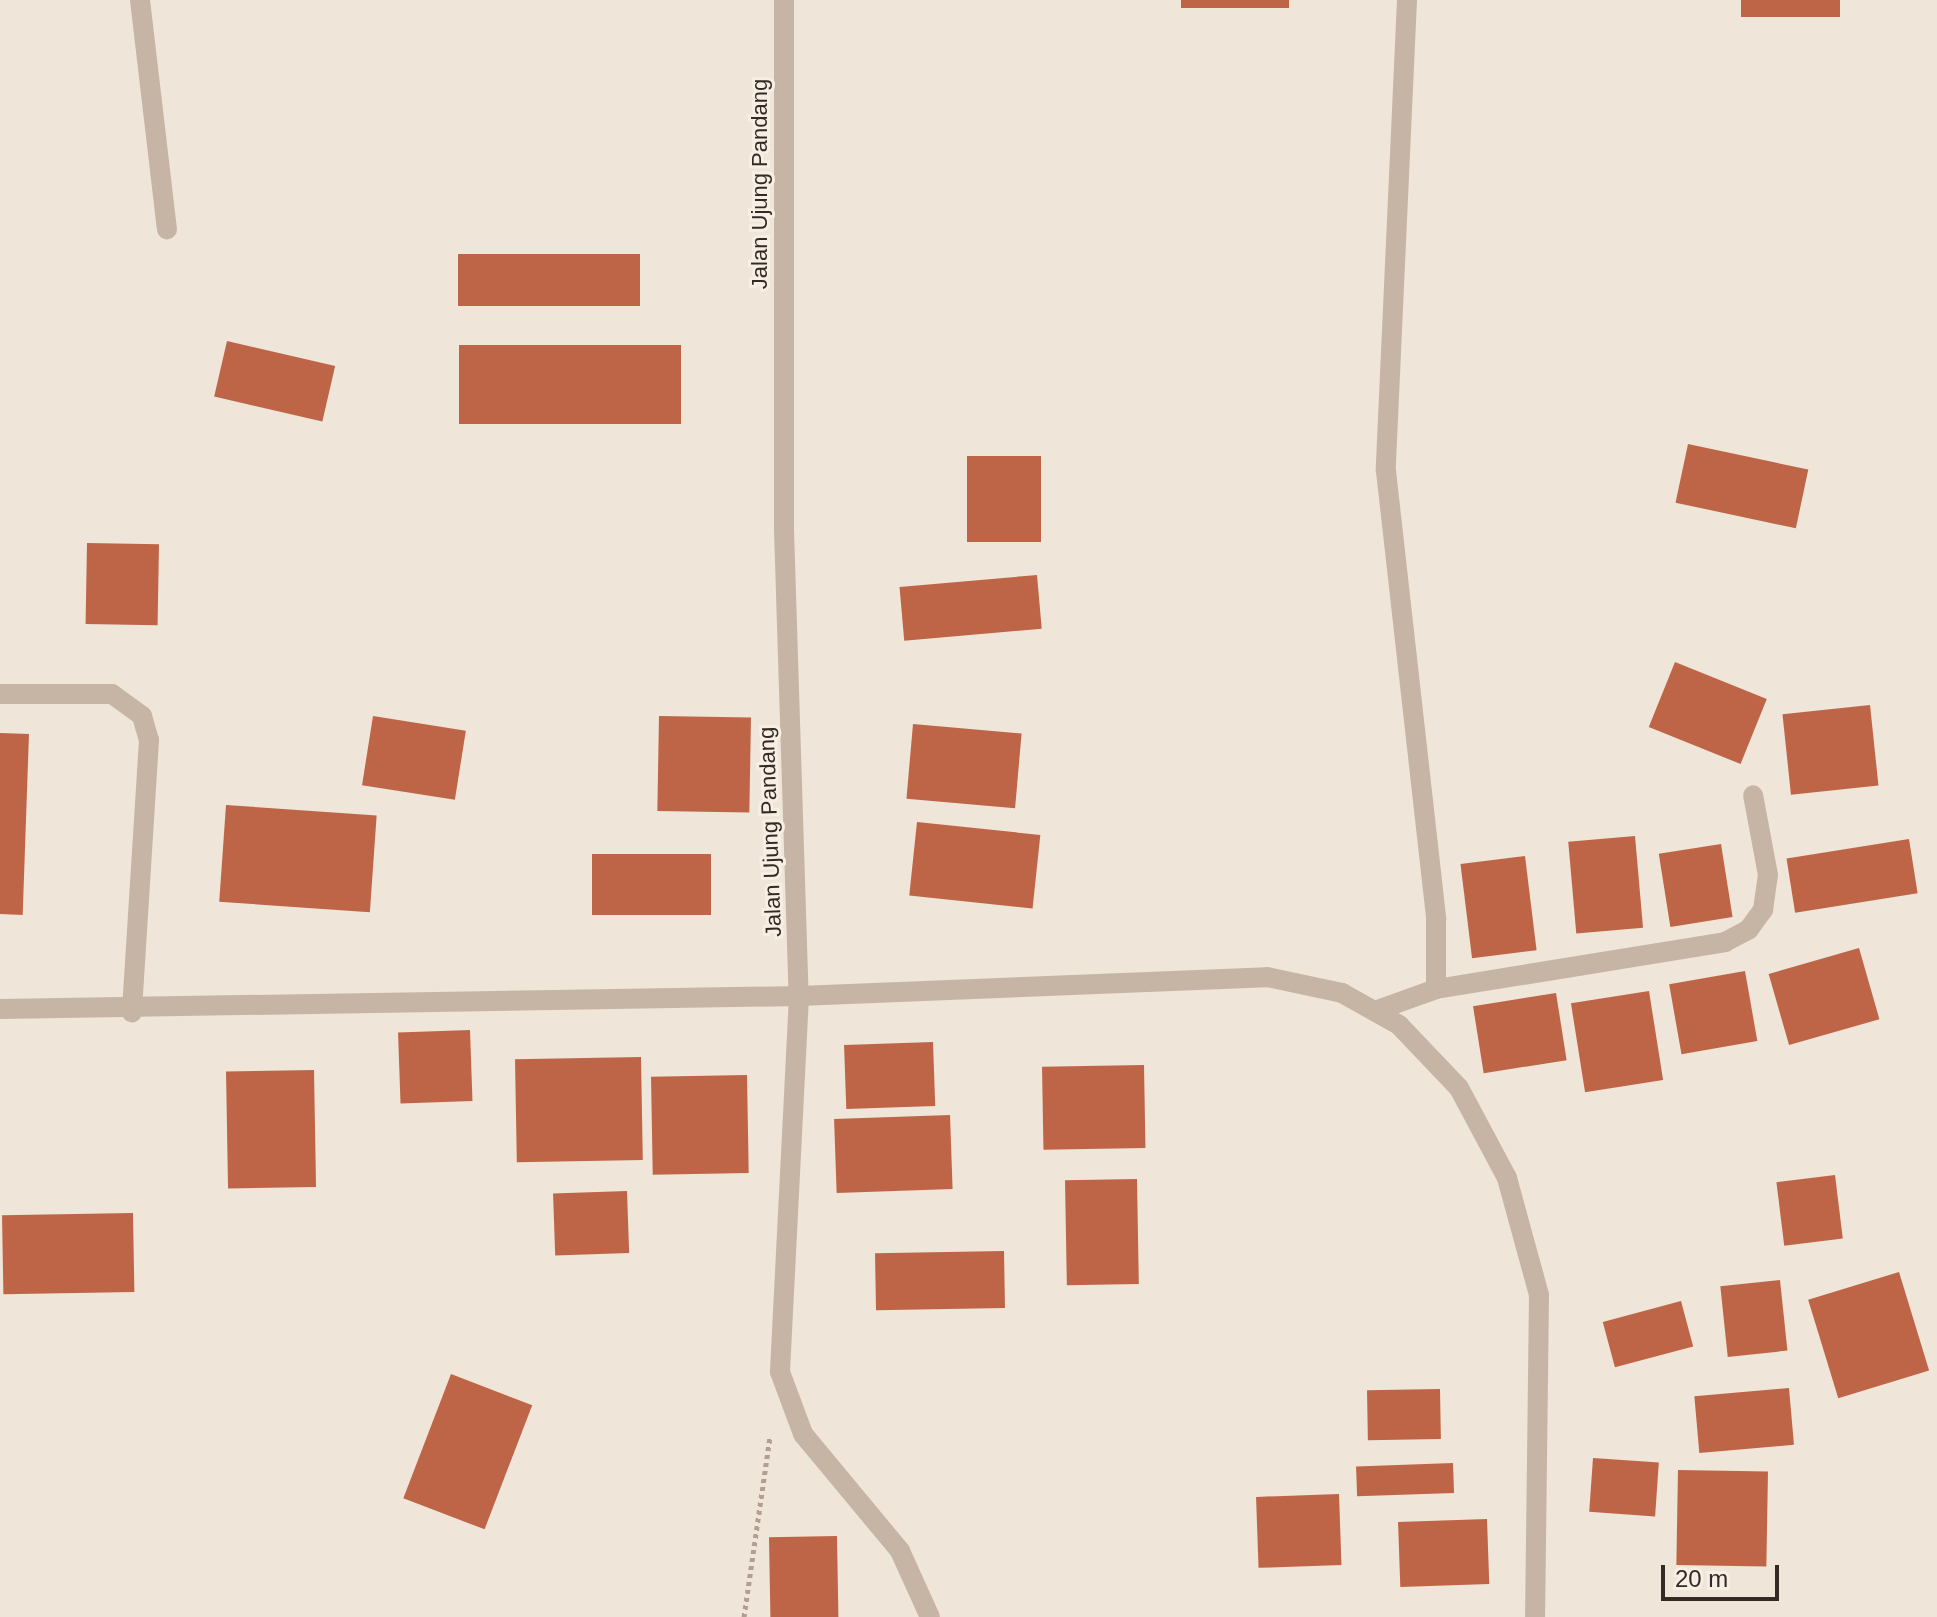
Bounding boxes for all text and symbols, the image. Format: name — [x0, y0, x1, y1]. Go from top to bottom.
street label: Jalan Ujung Pandang — [747, 79, 773, 289]
street label: Jalan Ujung Pandang — [753, 726, 787, 938]
scale bar — [1665, 1549, 1783, 1599]
text: 20 m — [1675, 1565, 1728, 1592]

